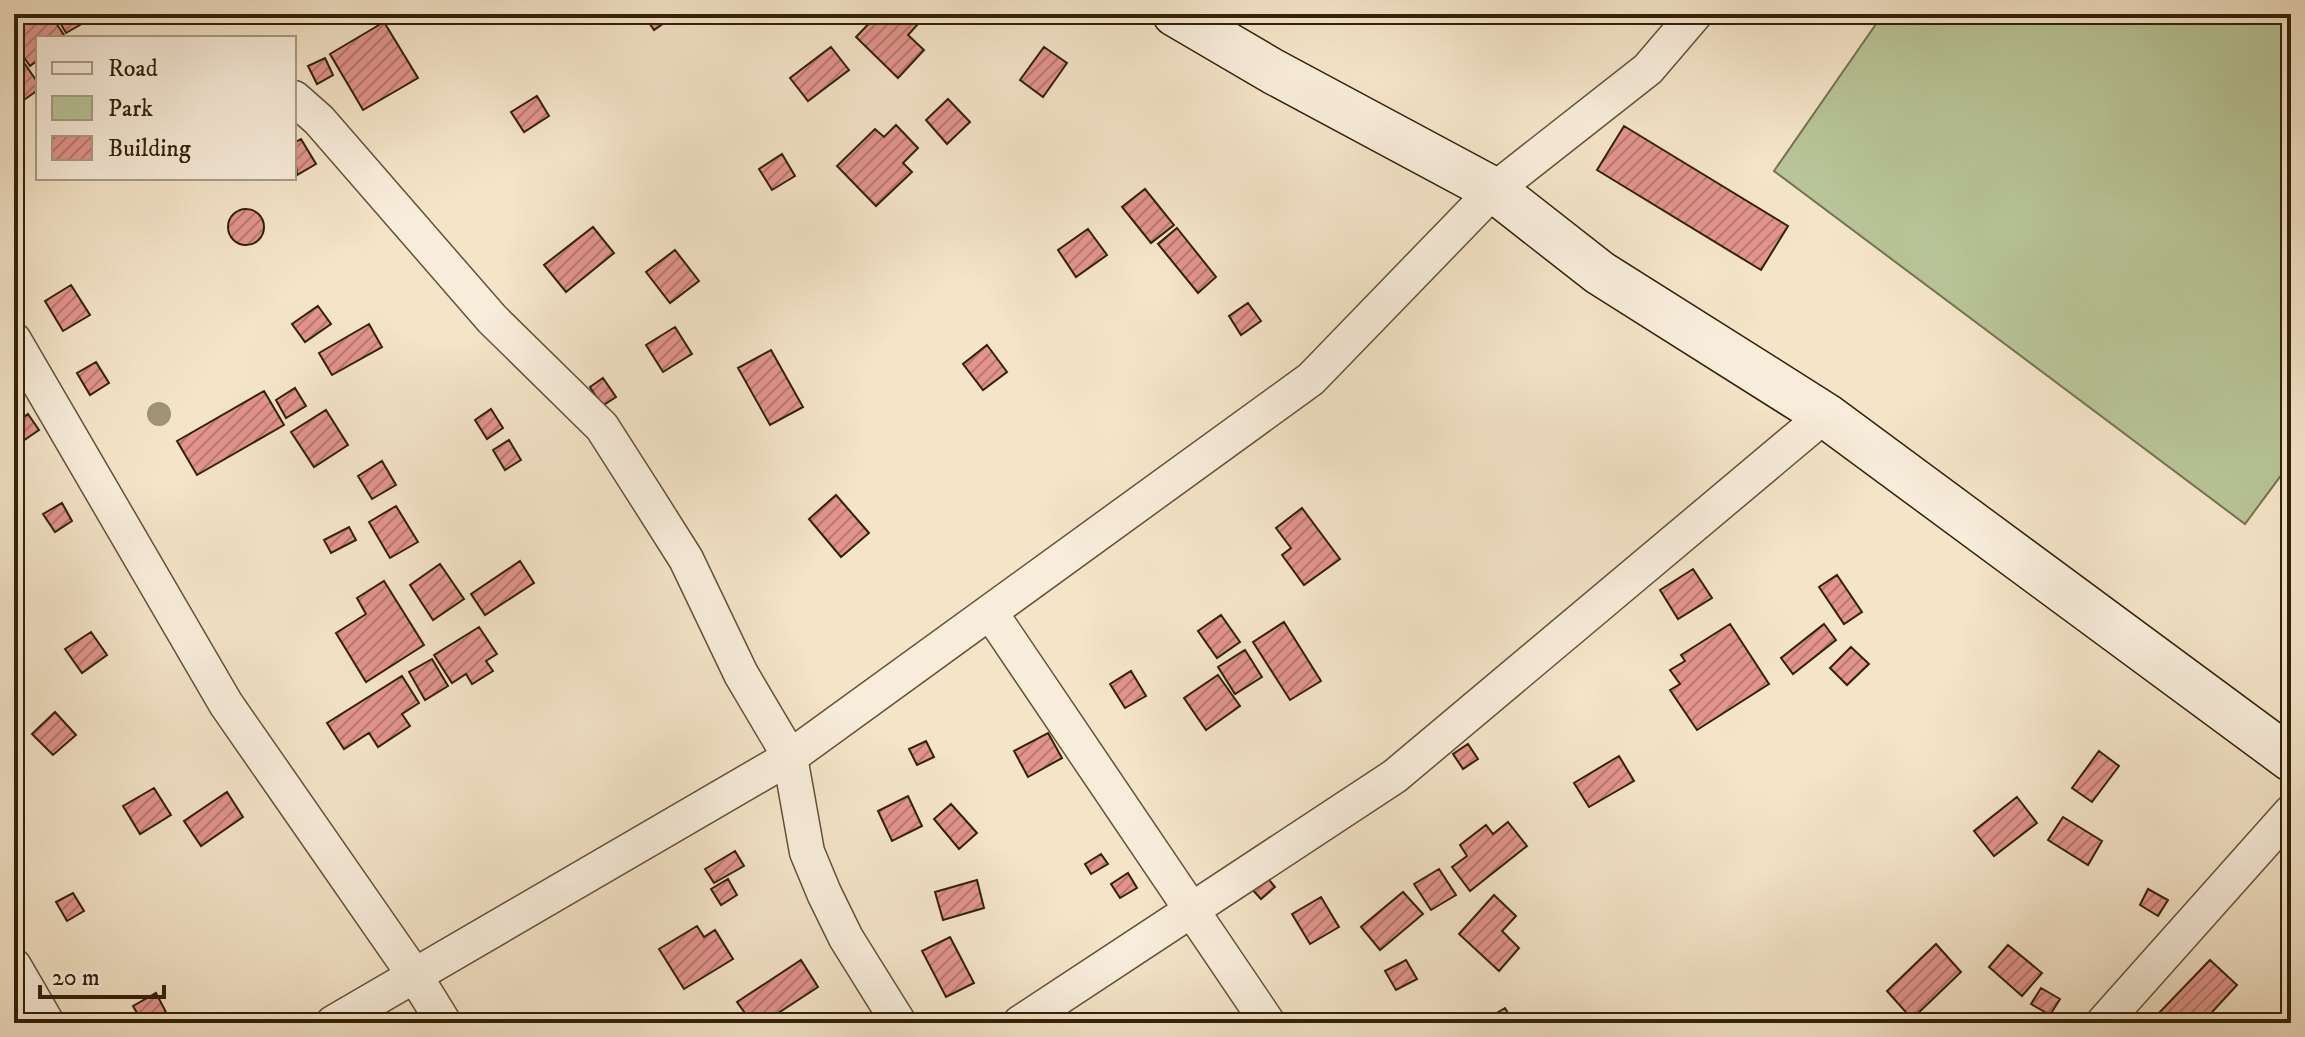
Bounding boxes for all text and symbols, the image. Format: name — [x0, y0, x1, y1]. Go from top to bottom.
legend — [36, 36, 296, 180]
text: Road — [108, 54, 158, 84]
text: Park — [108, 94, 153, 124]
text: Building — [108, 134, 191, 164]
scale bar — [40, 949, 164, 999]
text: 20 m — [52, 963, 100, 993]

